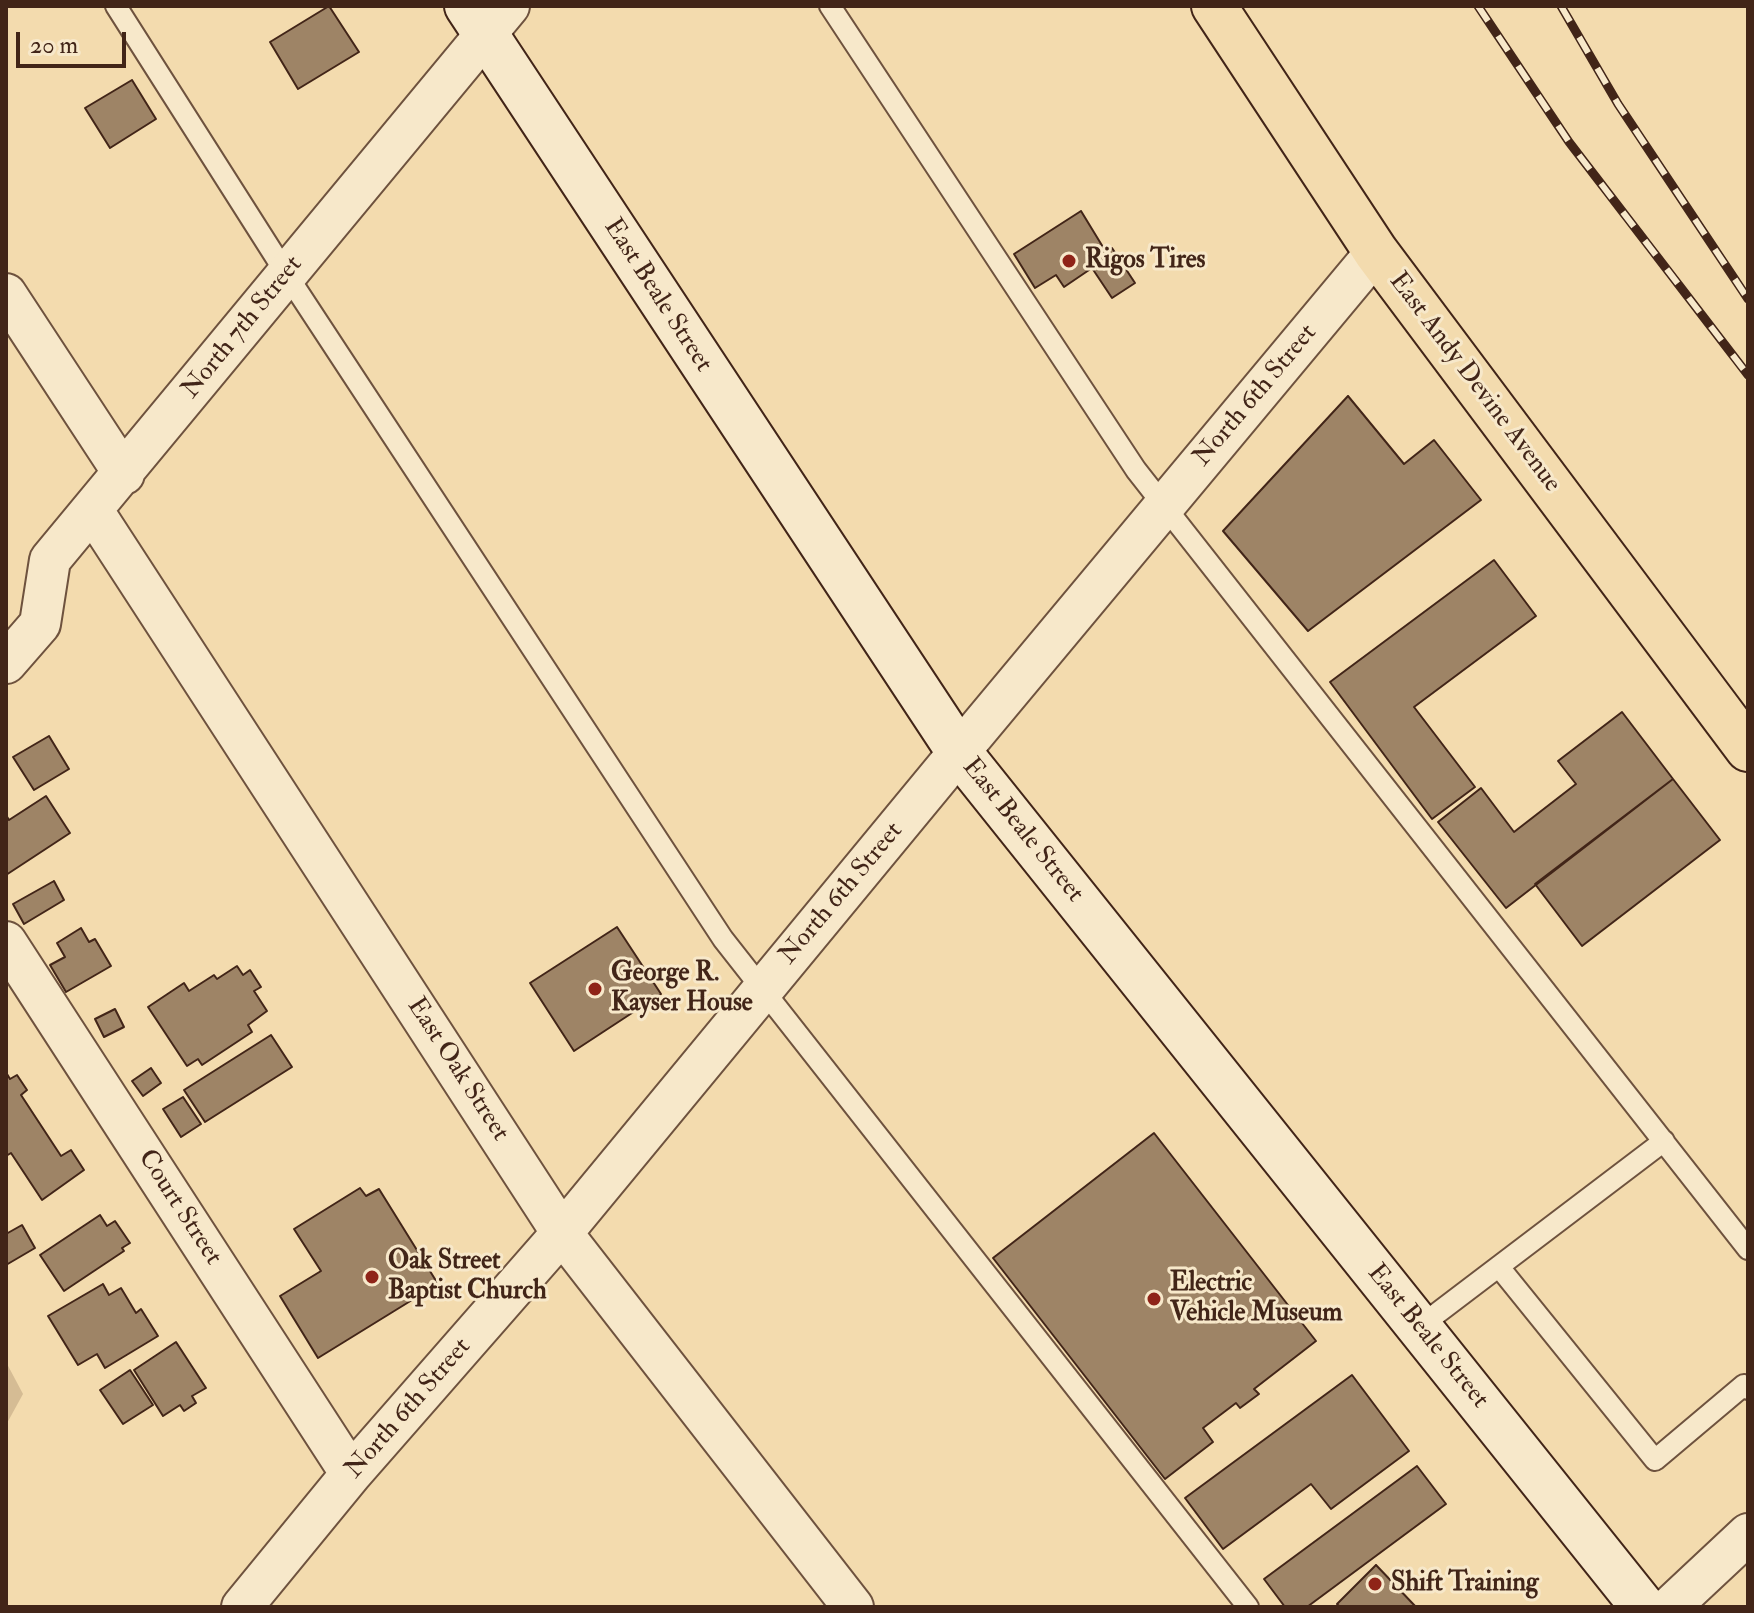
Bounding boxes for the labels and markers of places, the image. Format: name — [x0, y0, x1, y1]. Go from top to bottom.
place label: Rigos Tires — [1085, 245, 1206, 277]
marker: Rigos Tires — [1060, 252, 1078, 270]
place label: George R. Kayser House — [611, 958, 753, 1020]
marker: George R. Kayser House — [586, 980, 604, 998]
place label: Oak Street Baptist Church — [388, 1246, 547, 1308]
marker: Oak Street Baptist Church — [363, 1268, 381, 1286]
place label: Electric Vehicle Museum — [1170, 1268, 1343, 1330]
marker: Electric Vehicle Museum — [1145, 1290, 1163, 1308]
place label: Shift Training — [1391, 1568, 1539, 1600]
marker: Shift Training — [1366, 1575, 1384, 1593]

